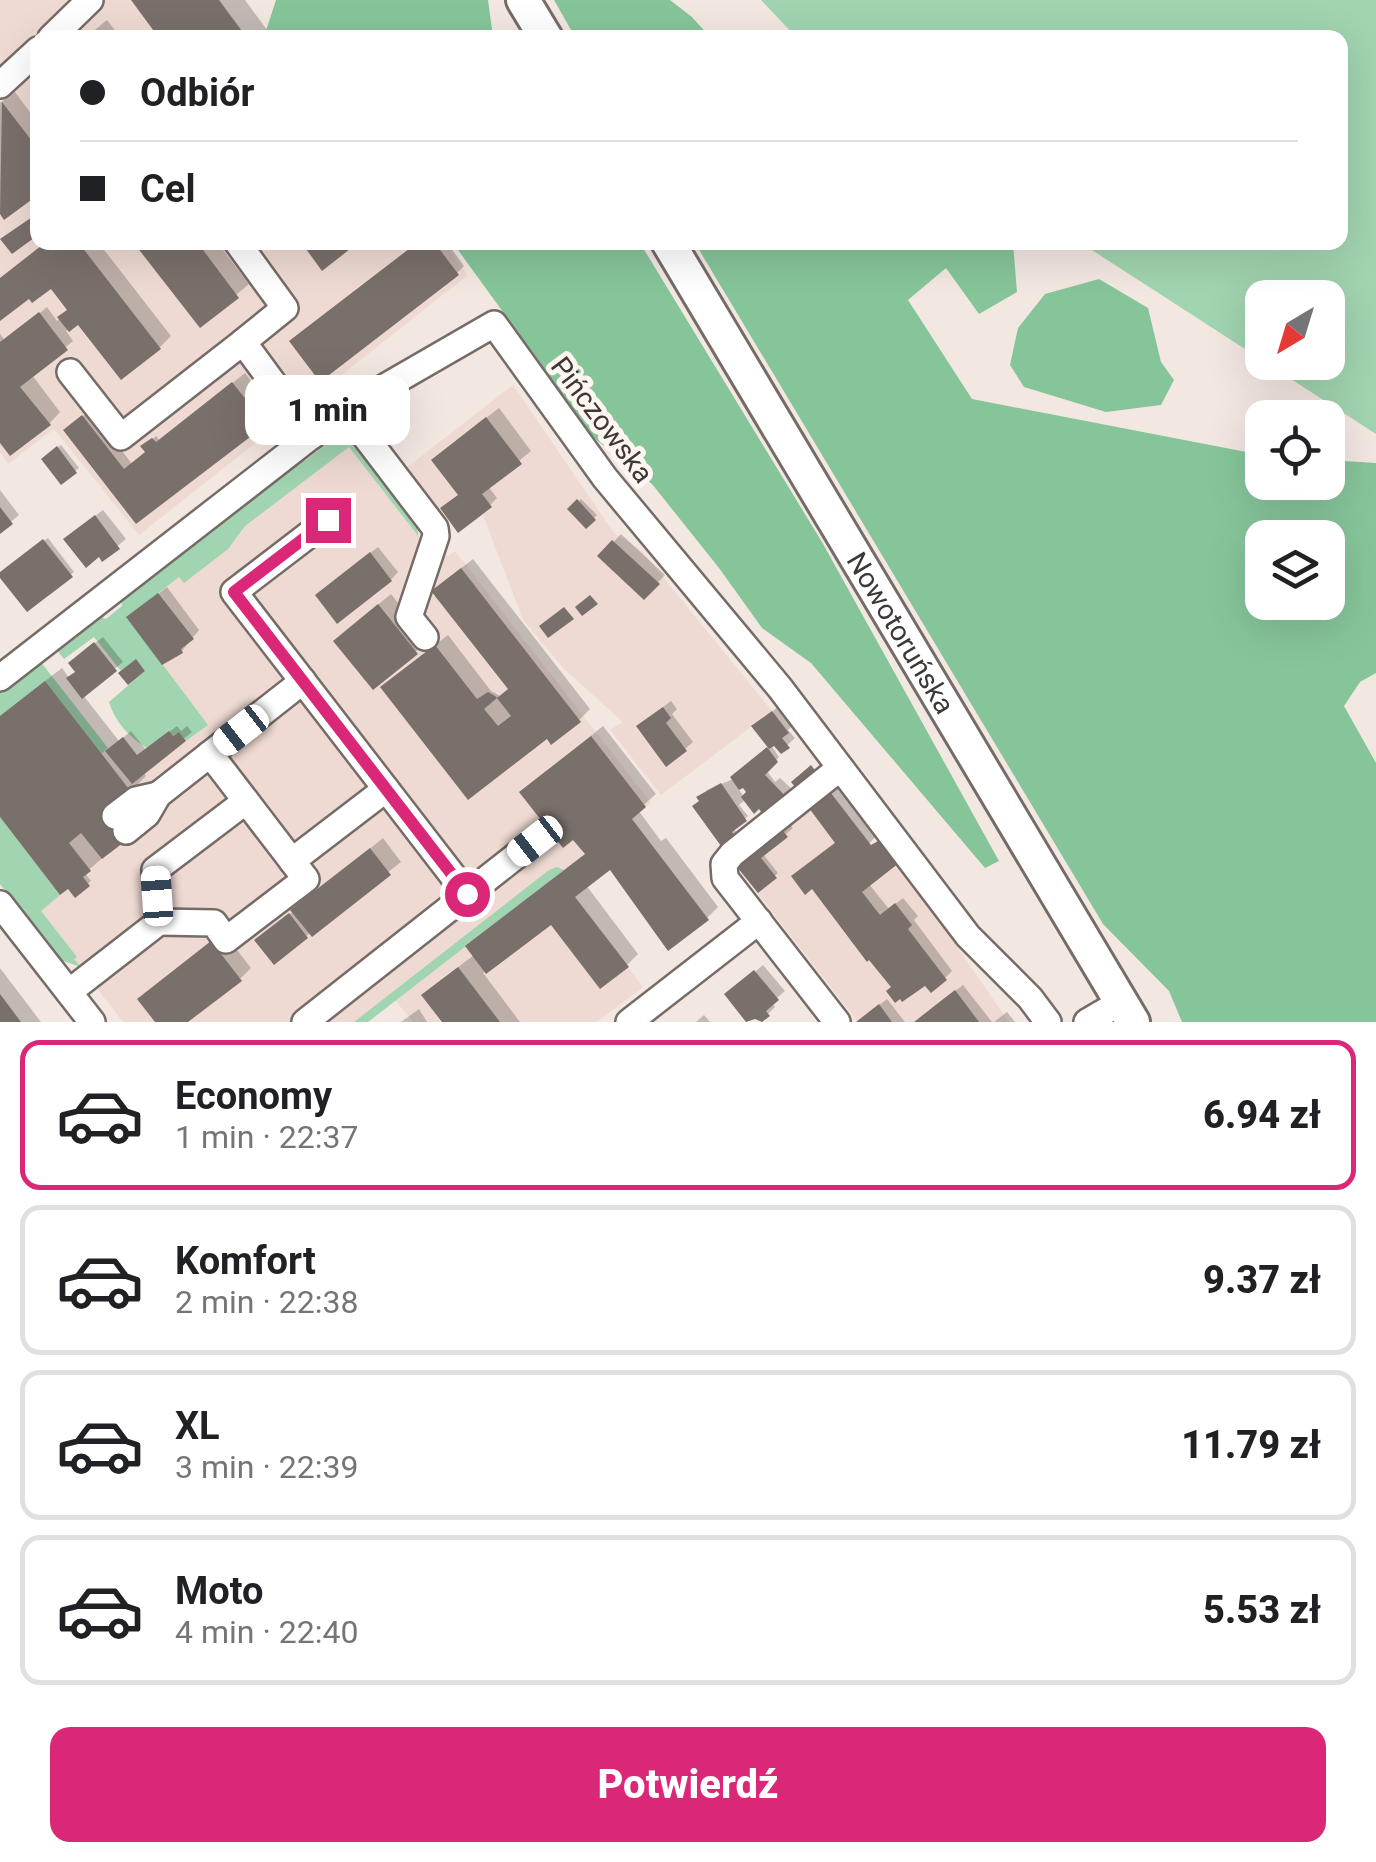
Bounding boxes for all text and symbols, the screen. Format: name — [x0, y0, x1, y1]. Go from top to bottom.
text: Odbiór — [140, 71, 254, 115]
text: Cel — [140, 167, 195, 211]
north arrow — [1245, 280, 1345, 380]
map controls — [1245, 280, 1345, 620]
street label: Pińczowska — [544, 351, 660, 489]
callout: 1 min — [245, 375, 410, 445]
text: 1 min — [287, 391, 368, 429]
button: locate — [1245, 400, 1345, 500]
route end — [306, 498, 351, 543]
button: layers — [1245, 520, 1345, 620]
street label: Nowotoruńska — [840, 546, 962, 719]
car — [208, 700, 274, 760]
car — [502, 811, 568, 871]
car — [140, 865, 174, 927]
route start — [445, 872, 490, 917]
icon: car — [55, 1070, 145, 1160]
text: Economy — [175, 1074, 332, 1118]
text: 6.94 zł — [1203, 1093, 1321, 1137]
text: 1 min · 22:37 — [175, 1118, 358, 1156]
icon: car — [55, 1235, 145, 1325]
text: Komfort — [175, 1239, 316, 1283]
text: 9.37 zł — [1203, 1258, 1321, 1302]
text: 2 min · 22:38 — [175, 1283, 358, 1321]
icon: car — [55, 1400, 145, 1490]
text: XL — [175, 1404, 220, 1448]
text: 11.79 zł — [1181, 1423, 1321, 1467]
text: 3 min · 22:39 — [175, 1448, 358, 1486]
icon: car — [55, 1565, 145, 1655]
text: Moto — [175, 1569, 264, 1613]
text: 5.53 zł — [1203, 1588, 1321, 1632]
text: 4 min · 22:40 — [175, 1613, 358, 1651]
button: Potwierdź — [50, 1727, 1326, 1842]

